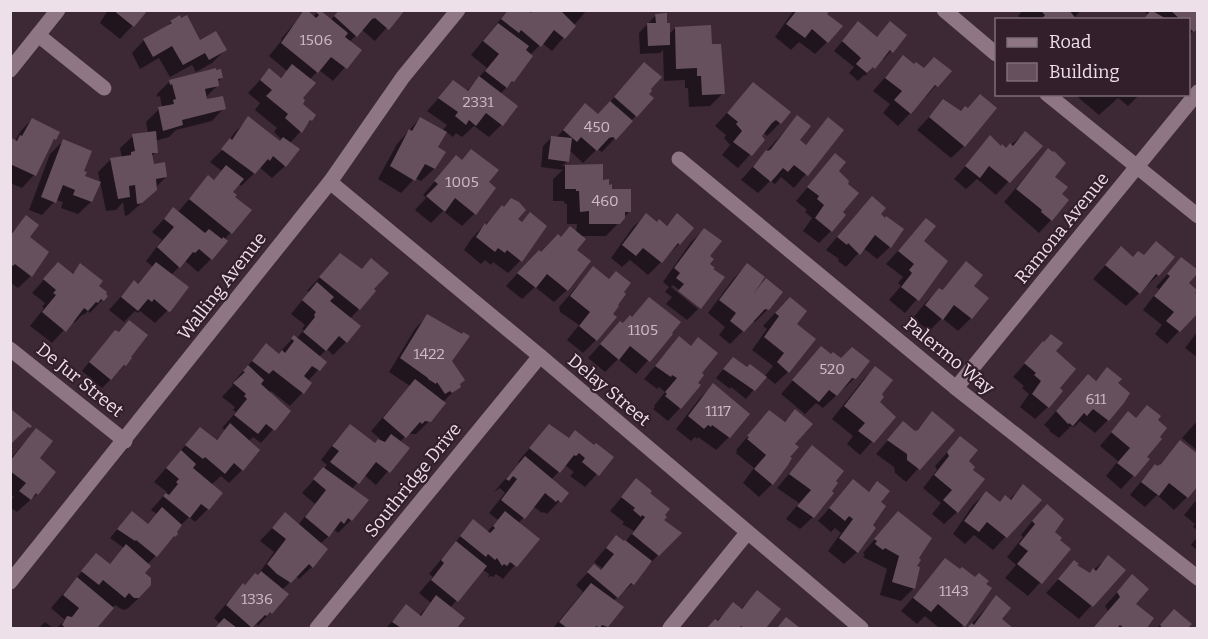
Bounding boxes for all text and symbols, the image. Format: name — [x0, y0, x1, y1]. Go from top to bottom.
legend — [995, 18, 1190, 96]
house number: 1506 — [300, 31, 332, 49]
text: Road — [1049, 31, 1092, 53]
text: Building — [1049, 61, 1120, 83]
house number: 2331 — [462, 93, 494, 111]
house number: 450 — [584, 118, 610, 136]
street label: Ramona Avenue — [1010, 168, 1114, 288]
house number: 1005 — [445, 173, 479, 191]
house number: 460 — [591, 192, 619, 210]
street label: Walling Avenue — [173, 228, 271, 344]
street label: Palermo Way — [899, 313, 999, 399]
house number: 1105 — [628, 321, 658, 339]
street label: De Jur Street — [32, 338, 128, 422]
house number: 1422 — [413, 345, 445, 363]
street label: Delay Street — [563, 349, 655, 431]
house number: 520 — [819, 360, 845, 378]
house number: 611 — [1086, 390, 1106, 408]
house number: 1117 — [705, 402, 731, 420]
street label: Southridge Drive — [360, 418, 466, 542]
house number: 1143 — [939, 582, 969, 600]
house number: 1336 — [241, 590, 273, 608]

